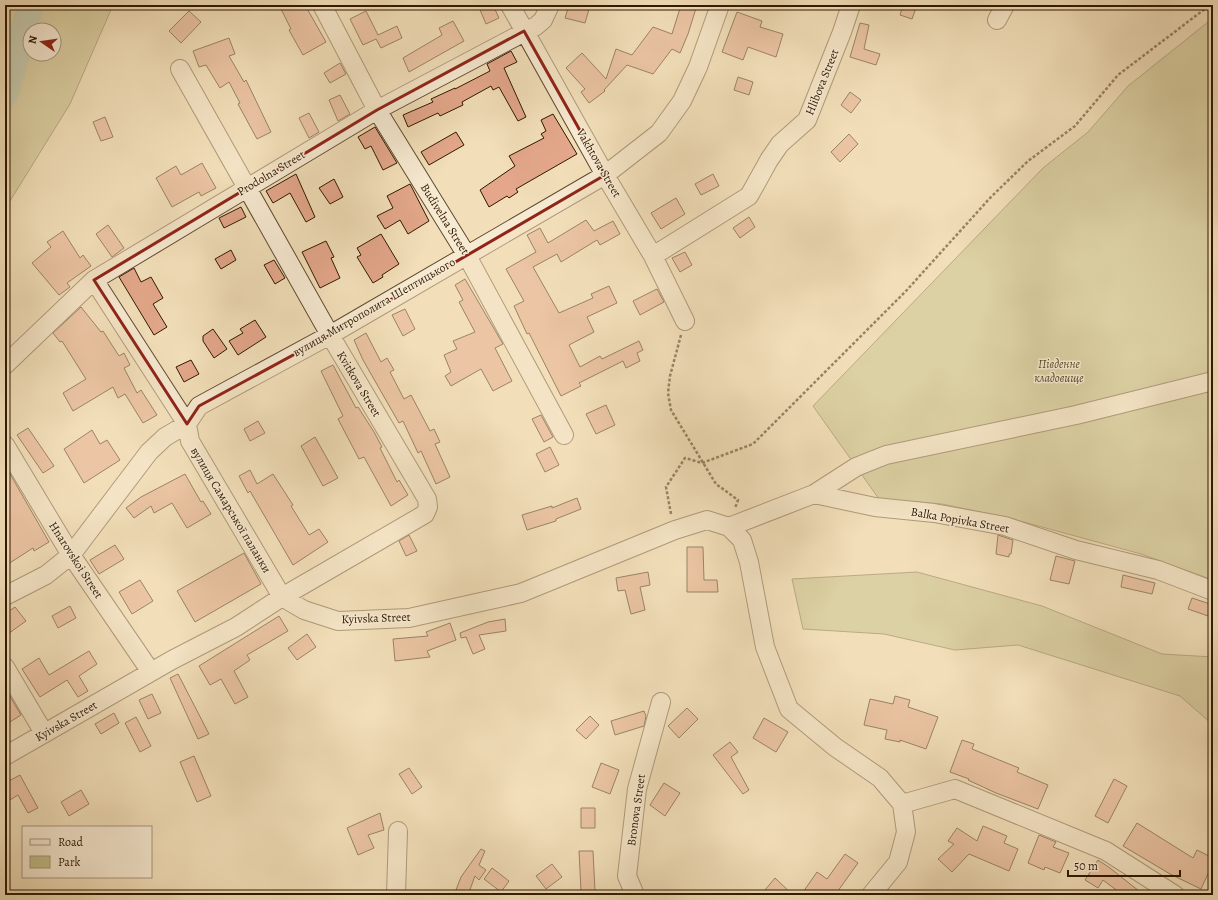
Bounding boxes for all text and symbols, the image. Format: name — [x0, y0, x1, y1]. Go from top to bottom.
north arrow — [22, 22, 62, 62]
text: N — [25, 34, 41, 45]
street label: Hlibova Street — [801, 47, 843, 117]
street label: Vakhtova Street — [572, 125, 625, 200]
street label: Prodolna Street — [234, 146, 308, 200]
street label: Budivelna Street — [417, 180, 473, 258]
street label: вулиця Митрополита Шептицького — [290, 254, 458, 360]
street label: Kvitkova Street — [333, 348, 385, 420]
park label: Південне кладовище — [1034, 356, 1084, 386]
street label: вулиця Самарської паланки — [187, 444, 275, 576]
street label: Balka Popivka Street — [910, 503, 1011, 537]
street label: Hnarovskoi Street — [45, 519, 107, 601]
street label: Kyivska Street — [341, 609, 411, 627]
street label: Kyivska Street — [32, 697, 100, 745]
street label: Bronova Street — [623, 773, 649, 847]
legend — [22, 826, 152, 878]
text: Road — [58, 834, 84, 850]
scale bar — [1068, 852, 1180, 878]
text: Park — [58, 854, 81, 870]
text: 50 m — [1074, 858, 1098, 874]

